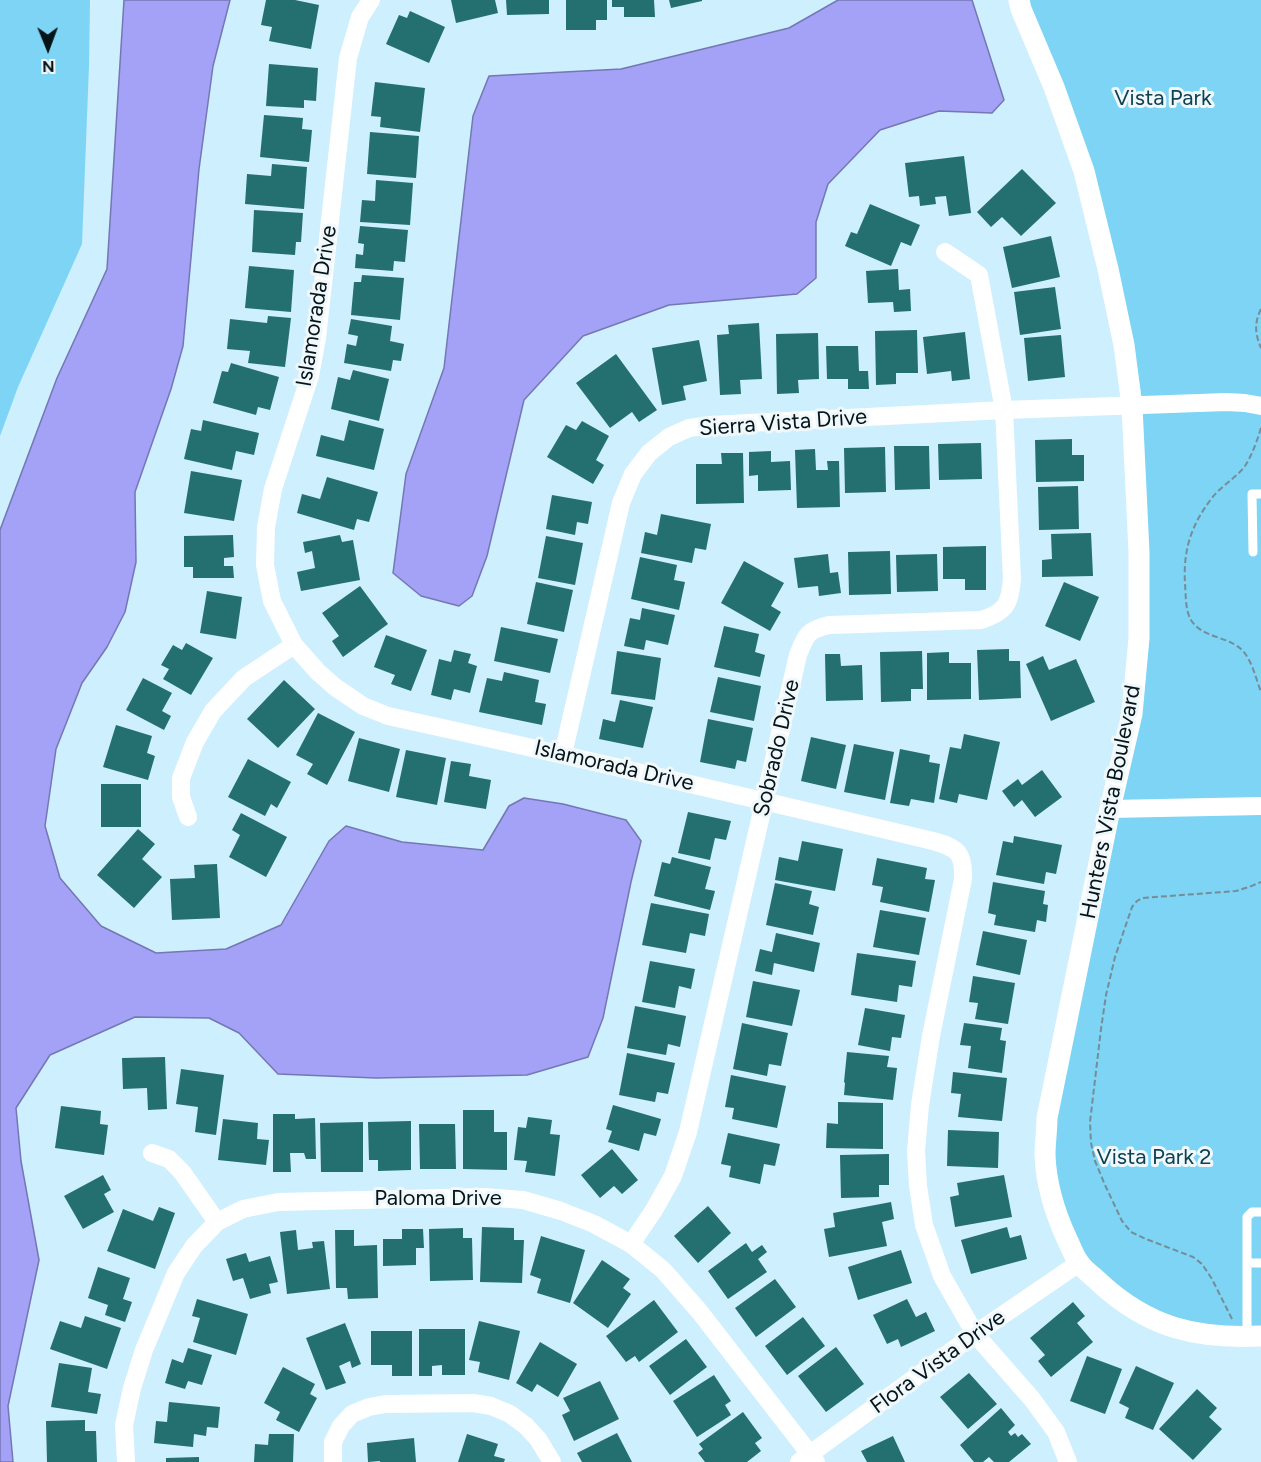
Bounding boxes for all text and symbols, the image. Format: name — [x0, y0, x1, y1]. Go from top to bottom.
north arrow — [18, 18, 78, 78]
text: N — [42, 57, 55, 76]
park label: Vista Park — [1114, 86, 1212, 112]
street label: Islamorada Drive — [291, 224, 343, 388]
street label: Sierra Vista Drive — [698, 404, 868, 442]
street label: Sobrado Drive — [748, 677, 806, 819]
street label: Hunters Vista Boulevard — [1075, 683, 1147, 921]
street label: Islamorada Drive — [532, 735, 696, 797]
park label: Vista Park 2 — [1096, 1145, 1212, 1171]
street label: Paloma Drive — [374, 1186, 502, 1212]
street label: Flora Vista Drive — [866, 1304, 1010, 1420]

